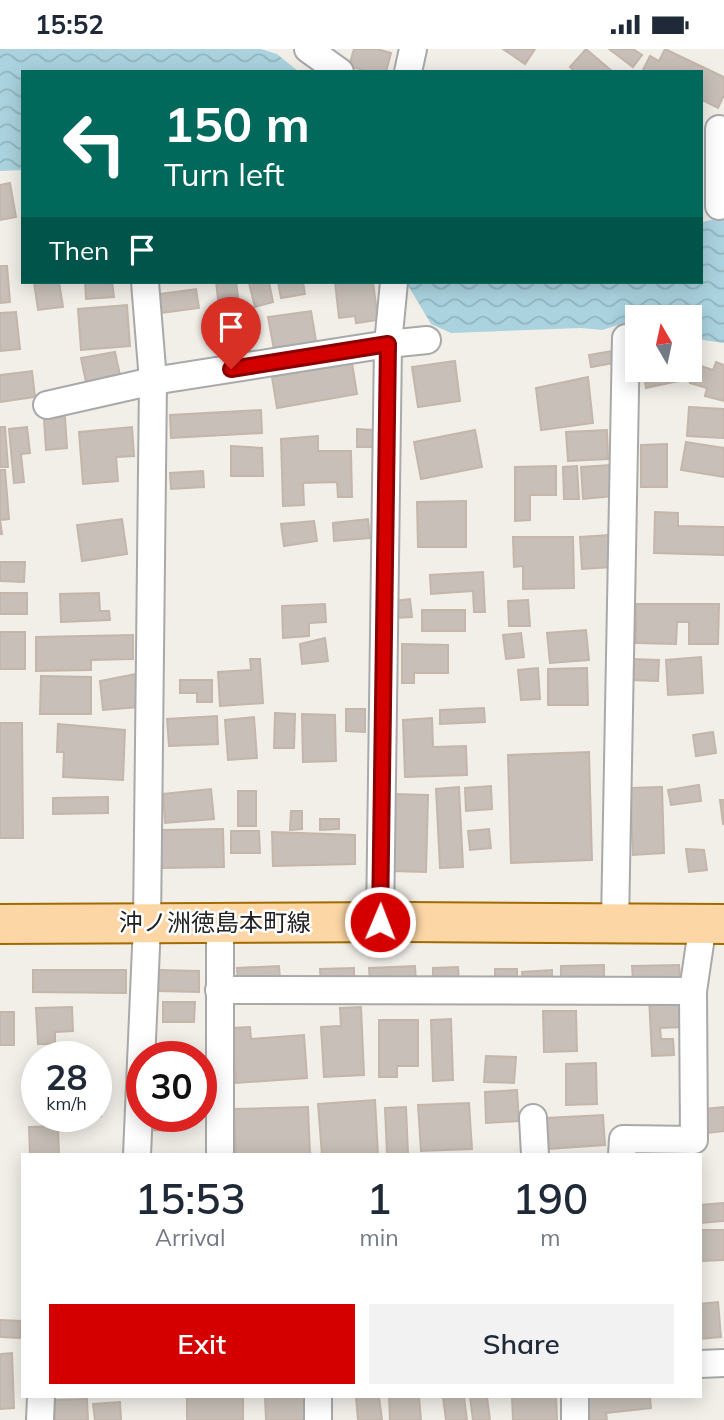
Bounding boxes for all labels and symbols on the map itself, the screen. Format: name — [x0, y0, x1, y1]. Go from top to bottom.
pin — [201, 297, 261, 369]
north arrow — [625, 305, 702, 381]
position arrow — [343, 885, 417, 959]
street label: 沖ノ洲徳島本町線 — [119, 907, 311, 937]
speed limit sign: 30 — [126, 1041, 217, 1132]

